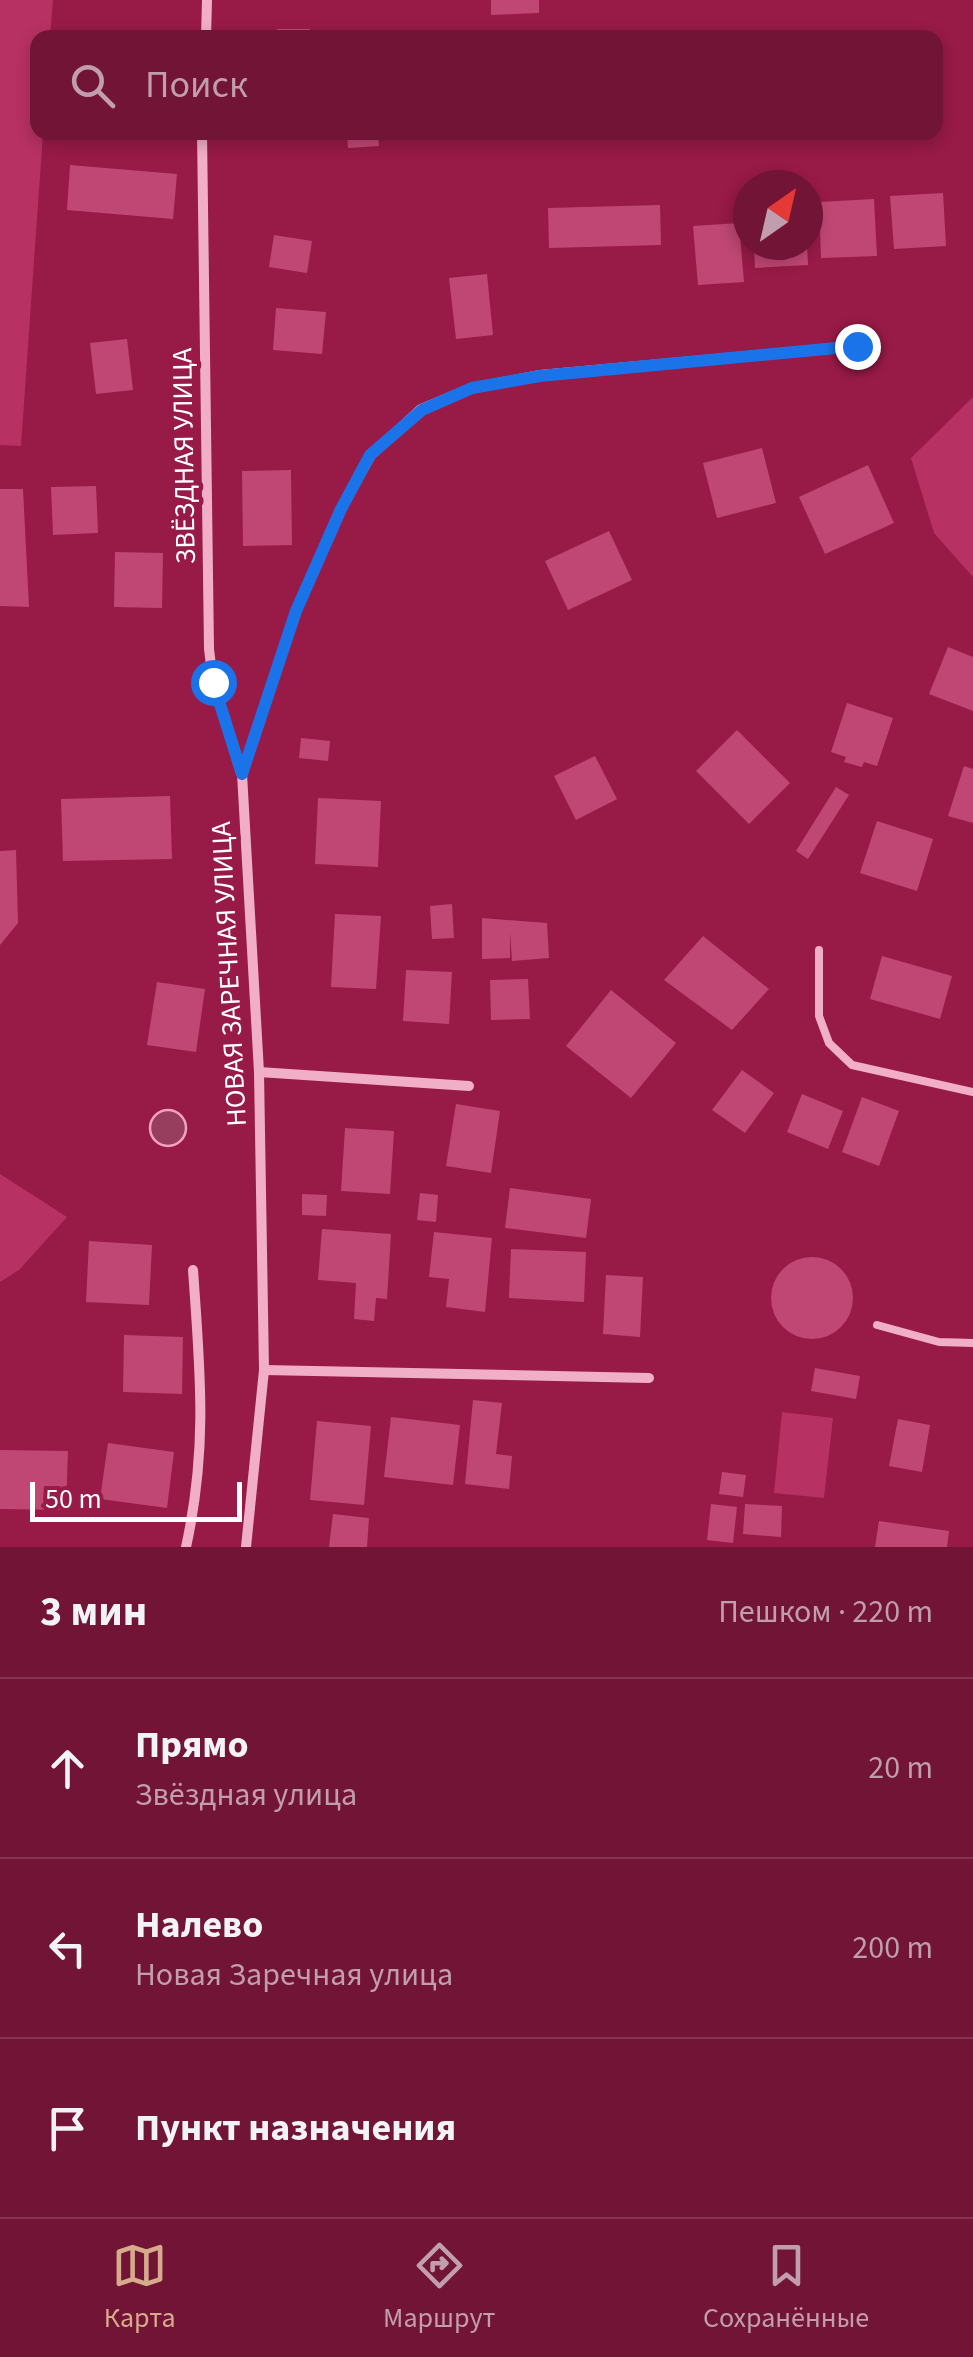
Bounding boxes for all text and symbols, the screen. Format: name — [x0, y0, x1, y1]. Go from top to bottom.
search box — [30, 30, 943, 140]
icon: search — [65, 58, 120, 113]
text: Поиск — [145, 58, 248, 112]
north arrow — [733, 170, 823, 260]
route end — [835, 324, 881, 370]
street label: ЗВЁЗДНАЯ УЛИЦА — [162, 347, 206, 564]
route start — [191, 660, 237, 706]
street label: НОВАЯ ЗАРЕЧНАЯ УЛИЦА — [201, 820, 257, 1128]
scale bar — [30, 1477, 242, 1522]
text: 50 m — [45, 1479, 102, 1519]
text: 3 мин — [40, 1582, 147, 1642]
text: Пешком · 220 m — [718, 1589, 933, 1635]
text: Прямо — [135, 1718, 249, 1772]
icon: ahead — [40, 1741, 95, 1796]
text: 20 m — [868, 1745, 933, 1791]
text: Звёздная улица — [135, 1772, 357, 1818]
text: Налево — [135, 1898, 263, 1952]
icon: left — [40, 1921, 95, 1976]
text: 200 m — [852, 1925, 933, 1971]
text: Новая Заречная улица — [135, 1952, 453, 1998]
icon: arrive — [40, 2101, 95, 2156]
text: Пункт назначения — [135, 2101, 456, 2155]
tab: Карта — [104, 2238, 176, 2338]
tab: Маршрут — [383, 2238, 495, 2338]
tab: Сохранённые — [703, 2238, 869, 2338]

